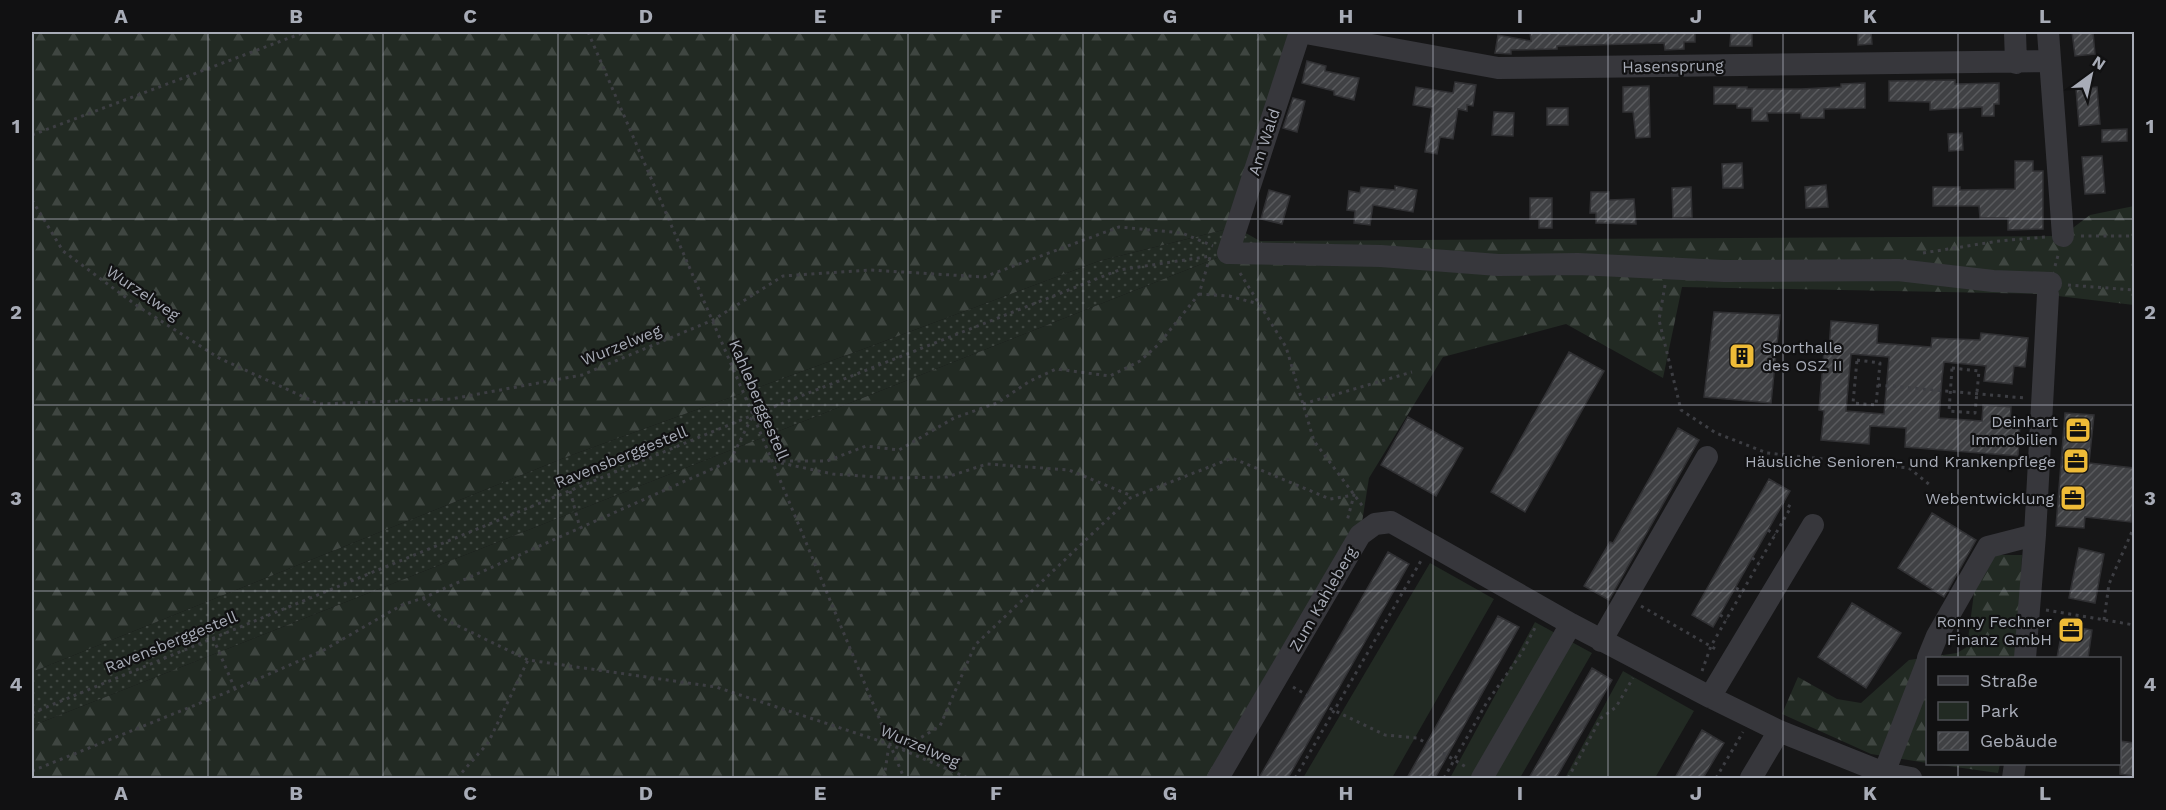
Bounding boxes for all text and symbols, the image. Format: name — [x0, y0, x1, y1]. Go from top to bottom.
text: A — [114, 4, 128, 28]
text: B — [289, 4, 303, 28]
text: C — [463, 4, 477, 28]
text: D — [639, 4, 653, 28]
text: E — [814, 4, 826, 28]
text: F — [990, 4, 1002, 28]
text: G — [1163, 4, 1177, 28]
text: H — [1339, 4, 1353, 28]
text: I — [1517, 4, 1523, 28]
text: J — [1690, 4, 1702, 28]
text: K — [1863, 4, 1877, 28]
text: L — [2039, 4, 2051, 28]
north arrow — [2061, 45, 2121, 105]
text: N — [2089, 52, 2109, 74]
street label: Hasensprung — [1622, 56, 1724, 76]
street label: Am Wald — [1244, 106, 1284, 178]
text: 1 — [12, 114, 20, 138]
text: 1 — [2146, 114, 2154, 138]
street label: Wurzelweg — [103, 261, 184, 325]
text: 2 — [10, 300, 22, 324]
text: 2 — [2144, 300, 2156, 324]
street label: Wurzelweg — [578, 320, 664, 370]
street label: Kahleberggestell — [725, 337, 793, 463]
place label: Sporthalle des OSZ II — [1762, 338, 1843, 375]
building icon: Sporthalle des OSZ II — [1727, 341, 1757, 371]
place label: Deinhart Immobilien — [1971, 412, 2058, 449]
office icon: Deinhart Immobilien — [2063, 415, 2093, 445]
street label: Ravensberggestell — [552, 422, 690, 492]
office icon: Häusliche Senioren- und Krankenpflege — [2061, 446, 2091, 476]
place label: Häusliche Senioren- und Krankenpflege — [1745, 452, 2056, 471]
office icon: Webentwicklung — [2058, 483, 2088, 513]
text: 3 — [10, 486, 22, 510]
text: 3 — [2144, 486, 2156, 510]
place label: Webentwicklung — [1925, 489, 2054, 508]
street label: Zum Kahleberg — [1285, 543, 1361, 655]
street label: Ravensberggestell — [102, 607, 240, 677]
place label: Ronny Fechner Finanz GmbH — [1936, 612, 2052, 649]
office icon: Ronny Fechner Finanz GmbH — [2056, 615, 2086, 645]
legend — [1926, 657, 2121, 765]
text: Straße — [1980, 670, 2038, 691]
text: 4 — [10, 672, 23, 696]
text: 4 — [2144, 672, 2157, 696]
text: Park — [1980, 700, 2019, 721]
street label: Wurzelweg — [877, 721, 963, 771]
text: Gebäude — [1980, 730, 2058, 751]
text: A — [114, 781, 128, 805]
text: B — [289, 781, 303, 805]
text: C — [463, 781, 477, 805]
text: D — [639, 781, 653, 805]
text: E — [814, 781, 826, 805]
text: F — [990, 781, 1002, 805]
text: G — [1163, 781, 1177, 805]
text: H — [1339, 781, 1353, 805]
text: I — [1517, 781, 1523, 805]
text: J — [1690, 781, 1702, 805]
text: K — [1863, 781, 1877, 805]
text: L — [2039, 781, 2051, 805]

